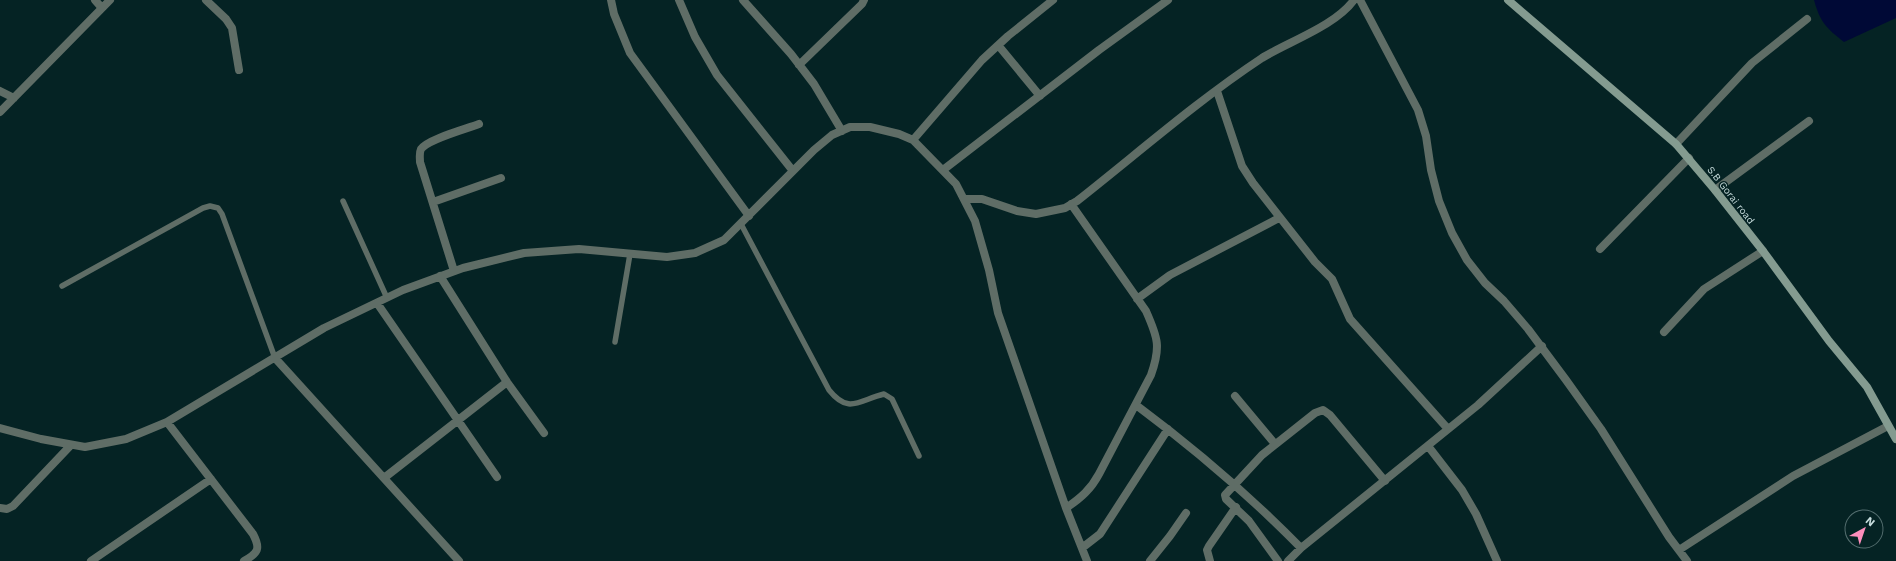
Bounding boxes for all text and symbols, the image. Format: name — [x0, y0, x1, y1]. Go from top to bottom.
street label: S.B Gorai road — [1705, 164, 1757, 226]
north arrow — [1844, 509, 1884, 549]
text: N — [1863, 514, 1877, 529]

